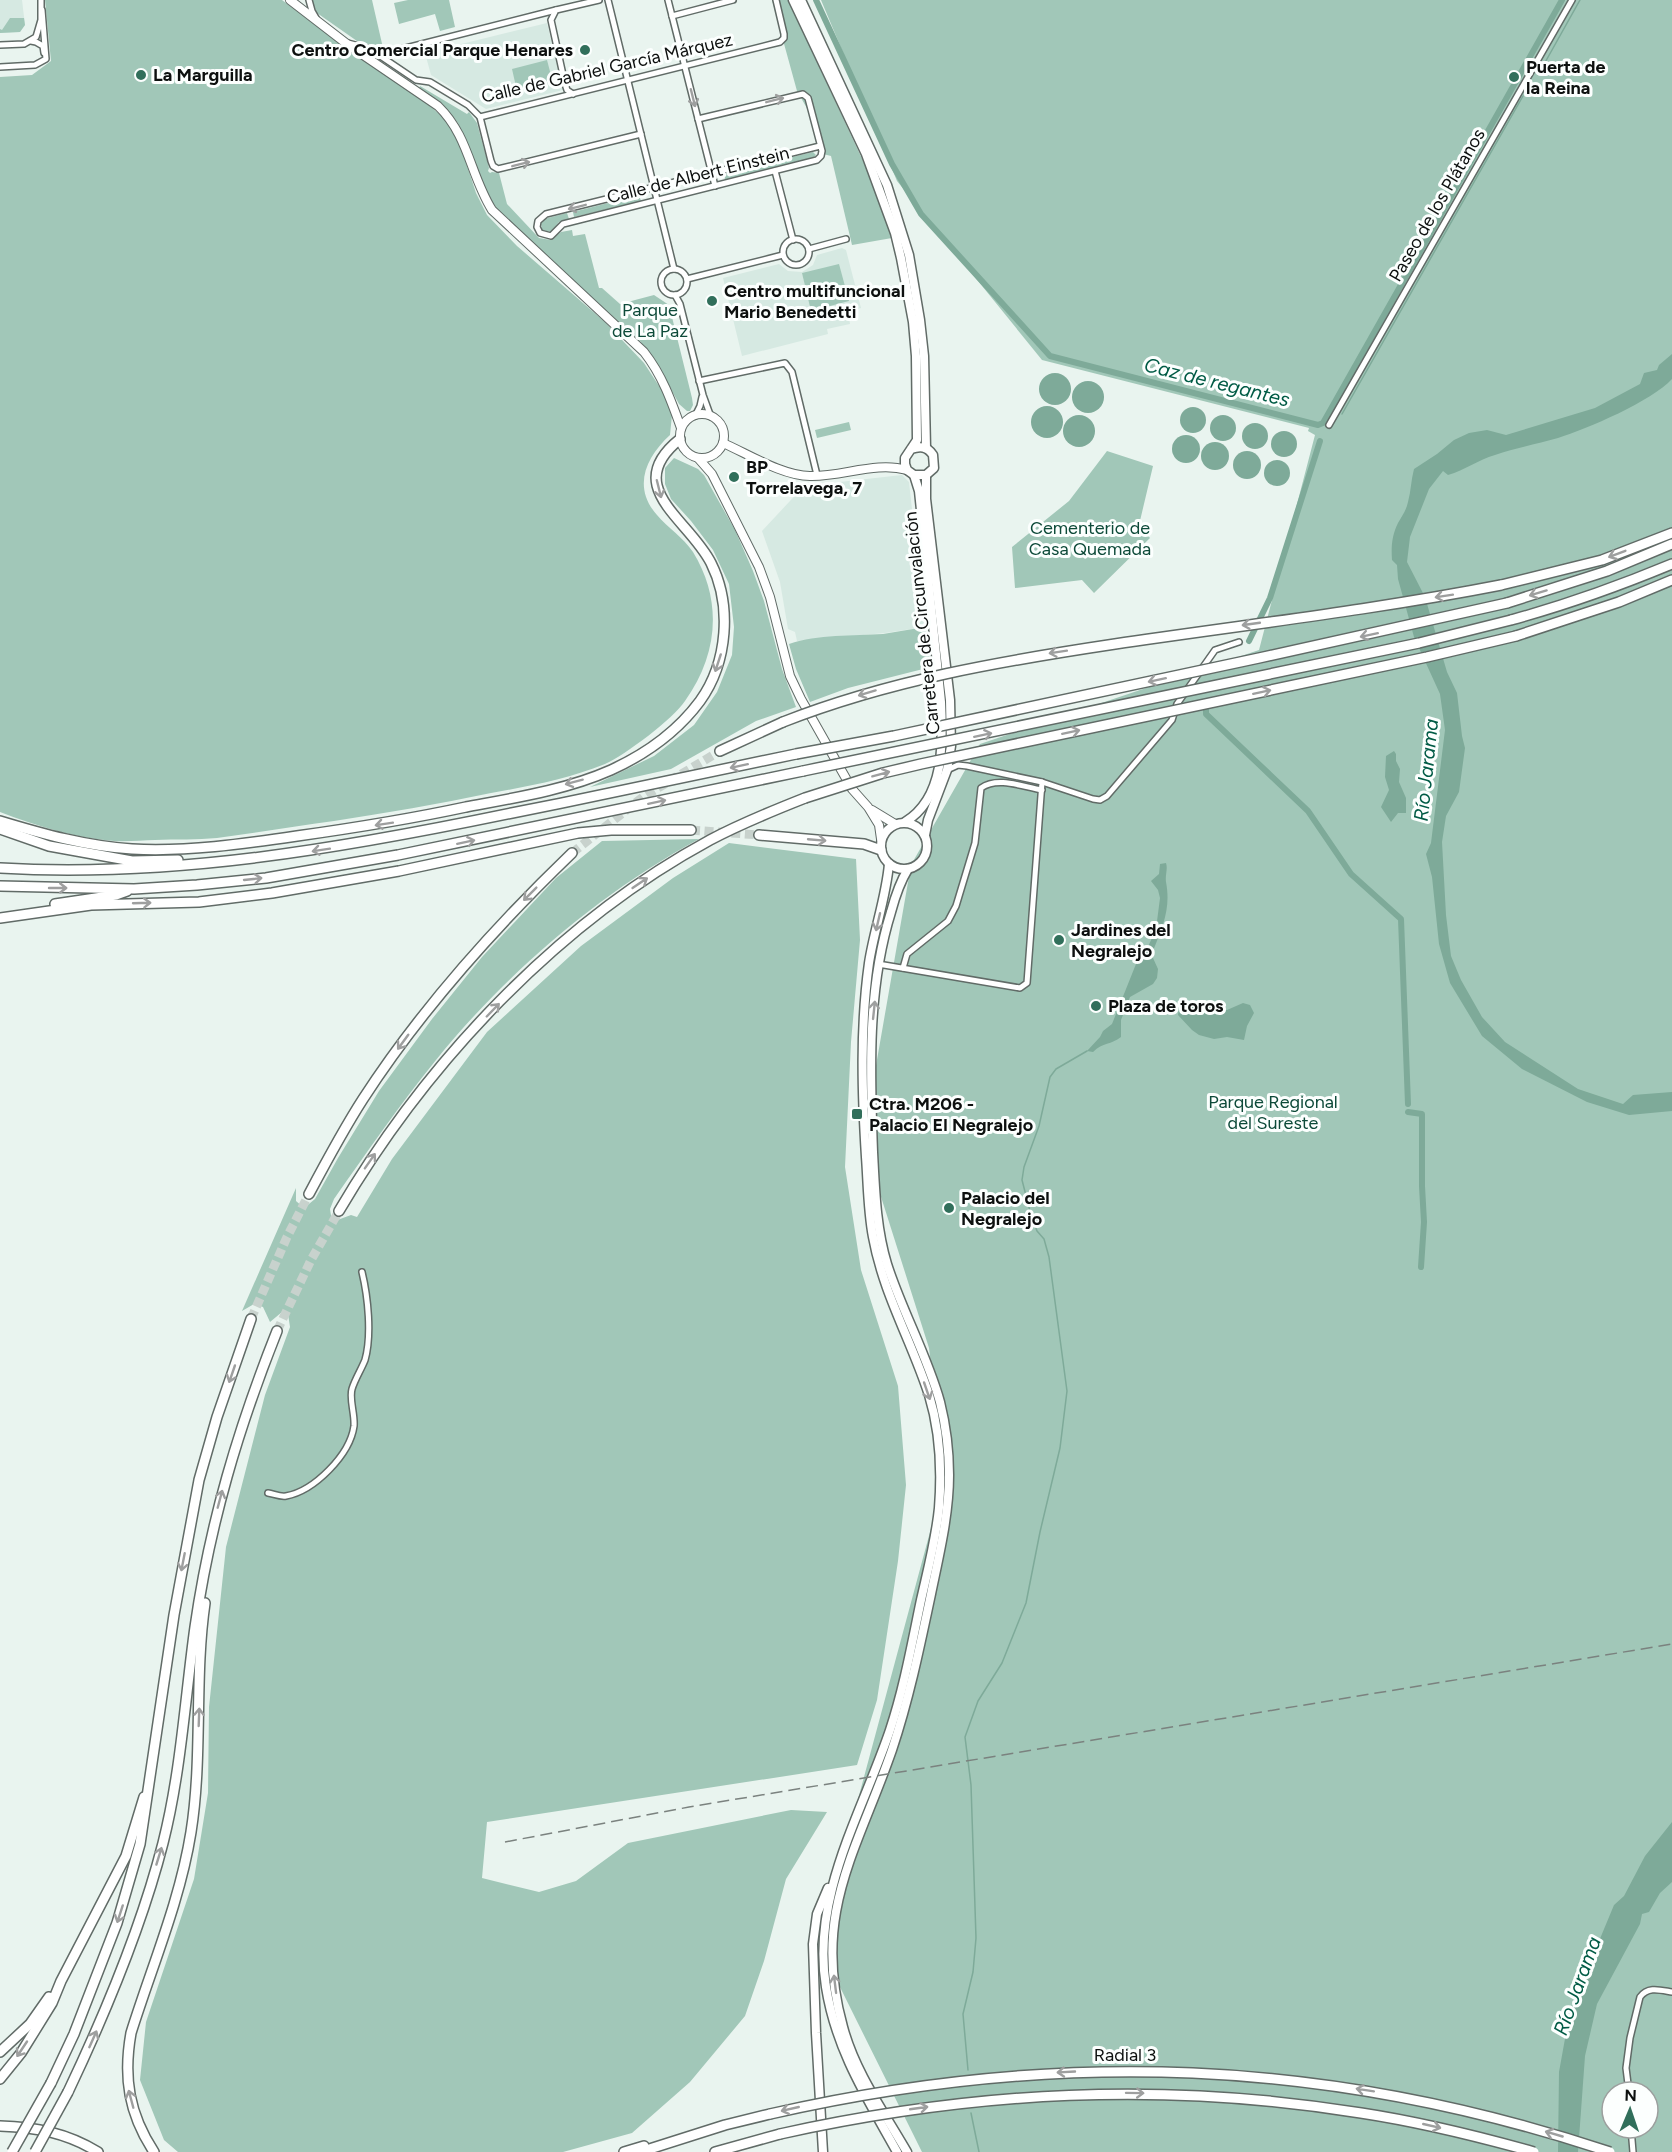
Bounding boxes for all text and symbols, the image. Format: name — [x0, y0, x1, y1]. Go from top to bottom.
street label: Calle de Gabriel García Márquez — [479, 28, 735, 108]
place label: Centro Comercial Parque Henares — [291, 39, 574, 61]
marker: Centro Comercial Parque Henares — [578, 43, 592, 57]
place label: Puerta de la Reina — [1526, 56, 1605, 99]
place label: La Marguilla — [153, 64, 253, 86]
marker: La Marguilla — [134, 68, 148, 82]
marker: Puerta de la Reina — [1507, 70, 1521, 84]
one-way arrow — [687, 88, 699, 107]
one-way arrow — [765, 94, 784, 106]
street label: Paseo de los Plátanos — [1384, 125, 1490, 285]
street label: Calle de Albert Einstein — [605, 142, 791, 208]
one-way arrow — [511, 157, 530, 169]
one-way arrow — [568, 201, 587, 213]
place label: Centro multifuncional Mario Benedetti — [724, 280, 905, 323]
marker: Centro multifuncional Mario Benedetti — [705, 294, 719, 308]
park label: Parque de La Paz — [612, 299, 688, 342]
water label: Caz de regantes — [1142, 352, 1293, 412]
place label: BP Torrelavega, 7 — [746, 456, 862, 499]
marker: BP Torrelavega, 7 — [727, 470, 741, 484]
one-way arrow — [653, 479, 665, 498]
street label: Carretera de Circunvalación — [899, 510, 945, 736]
park label: Cementerio de Casa Quemada — [1029, 517, 1151, 560]
one-way arrow — [1609, 549, 1627, 560]
one-way arrow — [1529, 588, 1548, 599]
one-way arrow — [1435, 590, 1454, 601]
one-way arrow — [1242, 619, 1261, 630]
one-way arrow — [1359, 630, 1379, 641]
one-way arrow — [1049, 647, 1068, 658]
one-way arrow — [712, 653, 723, 672]
one-way arrow — [1148, 675, 1168, 686]
one-way arrow — [1252, 686, 1271, 697]
one-way arrow — [858, 688, 877, 699]
water label: Río Jarama — [1409, 717, 1443, 823]
one-way arrow — [1061, 726, 1080, 737]
one-way arrow — [973, 729, 993, 740]
one-way arrow — [730, 761, 749, 772]
one-way arrow — [871, 768, 890, 779]
one-way arrow — [565, 777, 584, 788]
one-way arrow — [646, 796, 666, 807]
one-way arrow — [375, 818, 394, 829]
one-way arrow — [456, 835, 475, 847]
one-way arrow — [807, 835, 827, 846]
one-way arrow — [312, 844, 332, 855]
one-way arrow — [243, 873, 262, 884]
one-way arrow — [631, 877, 648, 889]
one-way arrow — [48, 882, 68, 894]
one-way arrow — [522, 886, 537, 901]
one-way arrow — [131, 898, 151, 909]
one-way arrow — [871, 912, 883, 931]
place label: Jardines del Negralejo — [1071, 919, 1171, 962]
marker: Jardines del Negralejo — [1052, 933, 1066, 947]
place label: Plaza de toros — [1108, 995, 1224, 1017]
marker: Plaza de toros — [1089, 999, 1103, 1013]
one-way arrow — [868, 1000, 879, 1020]
one-way arrow — [485, 1003, 500, 1018]
one-way arrow — [397, 1033, 410, 1049]
park label: Parque Regional del Sureste — [1208, 1091, 1338, 1134]
place label: Ctra. M206 - Palacio El Negralejo — [869, 1093, 1033, 1136]
marker: Ctra. M206 - Palacio El Negralejo — [850, 1107, 864, 1121]
one-way arrow — [364, 1154, 376, 1170]
place label: Palacio del Negralejo — [961, 1187, 1050, 1230]
marker: Palacio del Negralejo — [942, 1201, 956, 1215]
one-way arrow — [225, 1364, 236, 1383]
one-way arrow — [922, 1381, 933, 1400]
one-way arrow — [214, 1489, 226, 1508]
one-way arrow — [177, 1552, 188, 1572]
one-way arrow — [193, 1708, 204, 1728]
one-way arrow — [154, 1847, 165, 1866]
one-way arrow — [114, 1904, 125, 1923]
water label: Río Jarama — [1548, 1933, 1606, 2039]
one-way arrow — [829, 1975, 840, 1994]
one-way arrow — [87, 2031, 99, 2049]
one-way arrow — [16, 2041, 29, 2058]
street label: Radial 3 — [1094, 2044, 1156, 2066]
one-way arrow — [1056, 2066, 1076, 2077]
north arrow — [1600, 2080, 1660, 2140]
one-way arrow — [1355, 2084, 1375, 2095]
text: N — [1624, 2086, 1637, 2105]
one-way arrow — [1124, 2087, 1144, 2099]
one-way arrow — [125, 2090, 136, 2109]
one-way arrow — [909, 2102, 929, 2113]
one-way arrow — [780, 2104, 799, 2116]
one-way arrow — [1423, 2121, 1442, 2133]
one-way arrow — [1545, 2128, 1564, 2139]

